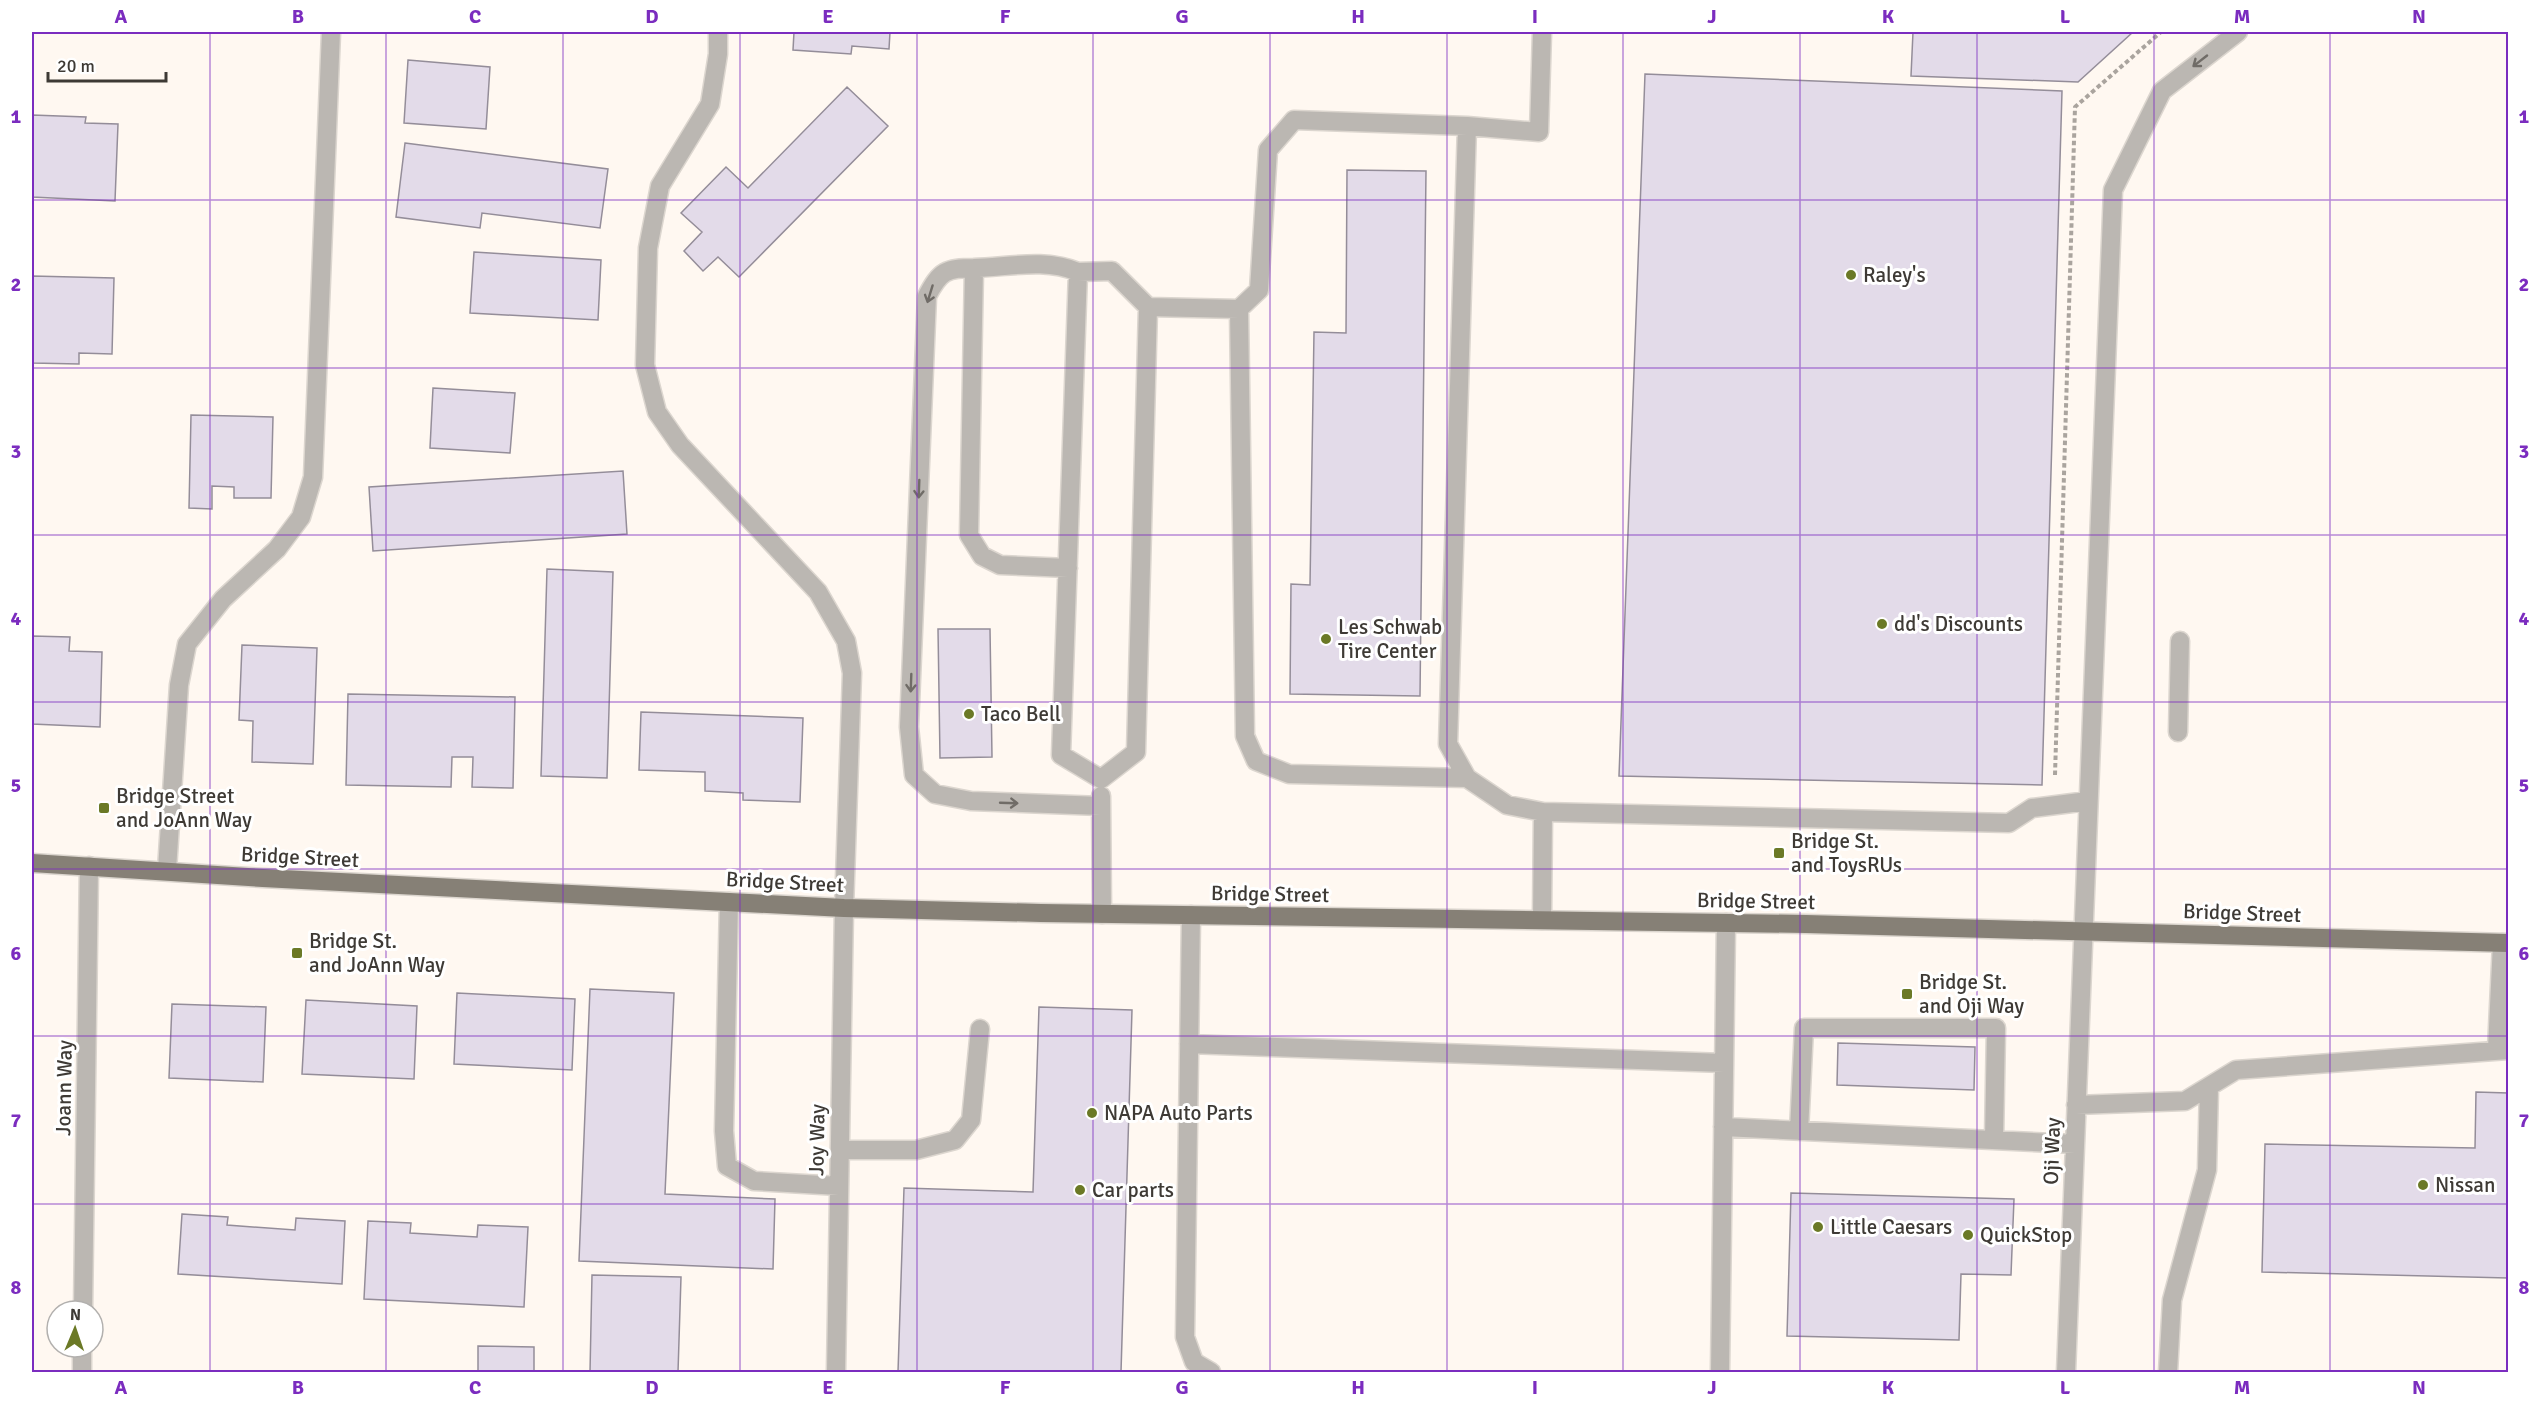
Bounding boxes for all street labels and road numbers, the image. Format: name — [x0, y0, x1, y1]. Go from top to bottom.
street label: Bridge Street — [240, 841, 360, 873]
street label: Bridge Street — [725, 866, 845, 898]
street label: Bridge Street — [1211, 880, 1329, 908]
street label: Bridge Street — [1697, 887, 1815, 915]
street label: Bridge Street — [2182, 898, 2302, 928]
street label: Joann Way — [50, 1040, 78, 1136]
street label: Joy Way — [803, 1104, 831, 1176]
street label: Oji Way — [2038, 1117, 2066, 1185]

